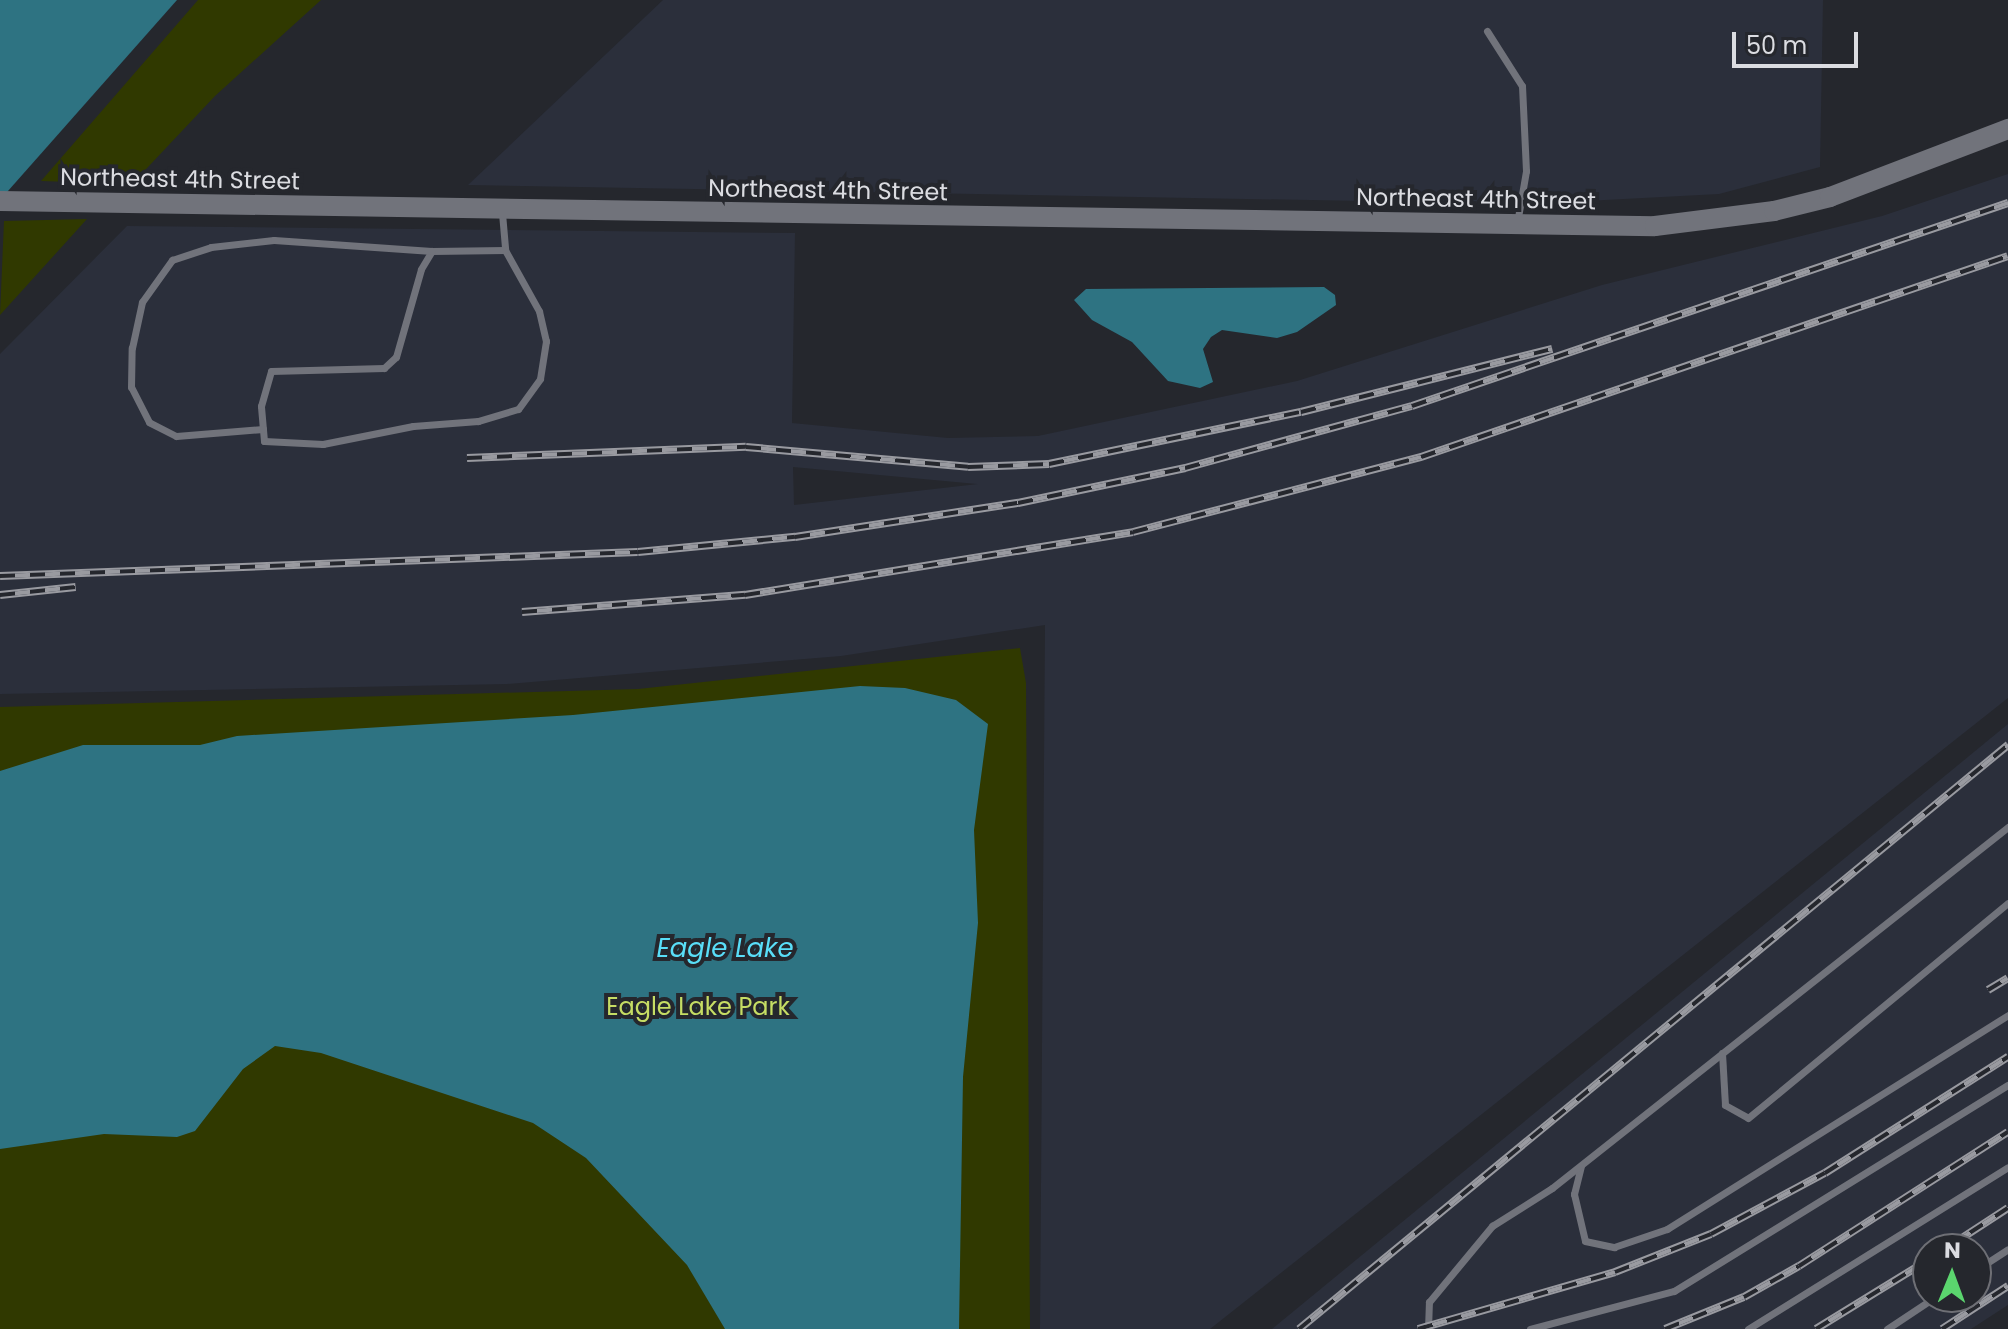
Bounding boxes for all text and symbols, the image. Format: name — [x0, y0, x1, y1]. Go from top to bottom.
scale bar — [1736, 16, 1862, 66]
text: 50 m — [1746, 29, 1807, 62]
street label: Northeast 4th Street — [60, 163, 300, 195]
street label: Northeast 4th Street — [708, 174, 948, 206]
street label: Northeast 4th Street — [1356, 183, 1596, 215]
water label: Eagle Lake — [656, 933, 794, 965]
park label: Eagle Lake Park — [606, 993, 790, 1021]
north arrow — [1912, 1233, 1992, 1313]
text: N — [1944, 1235, 1961, 1266]

